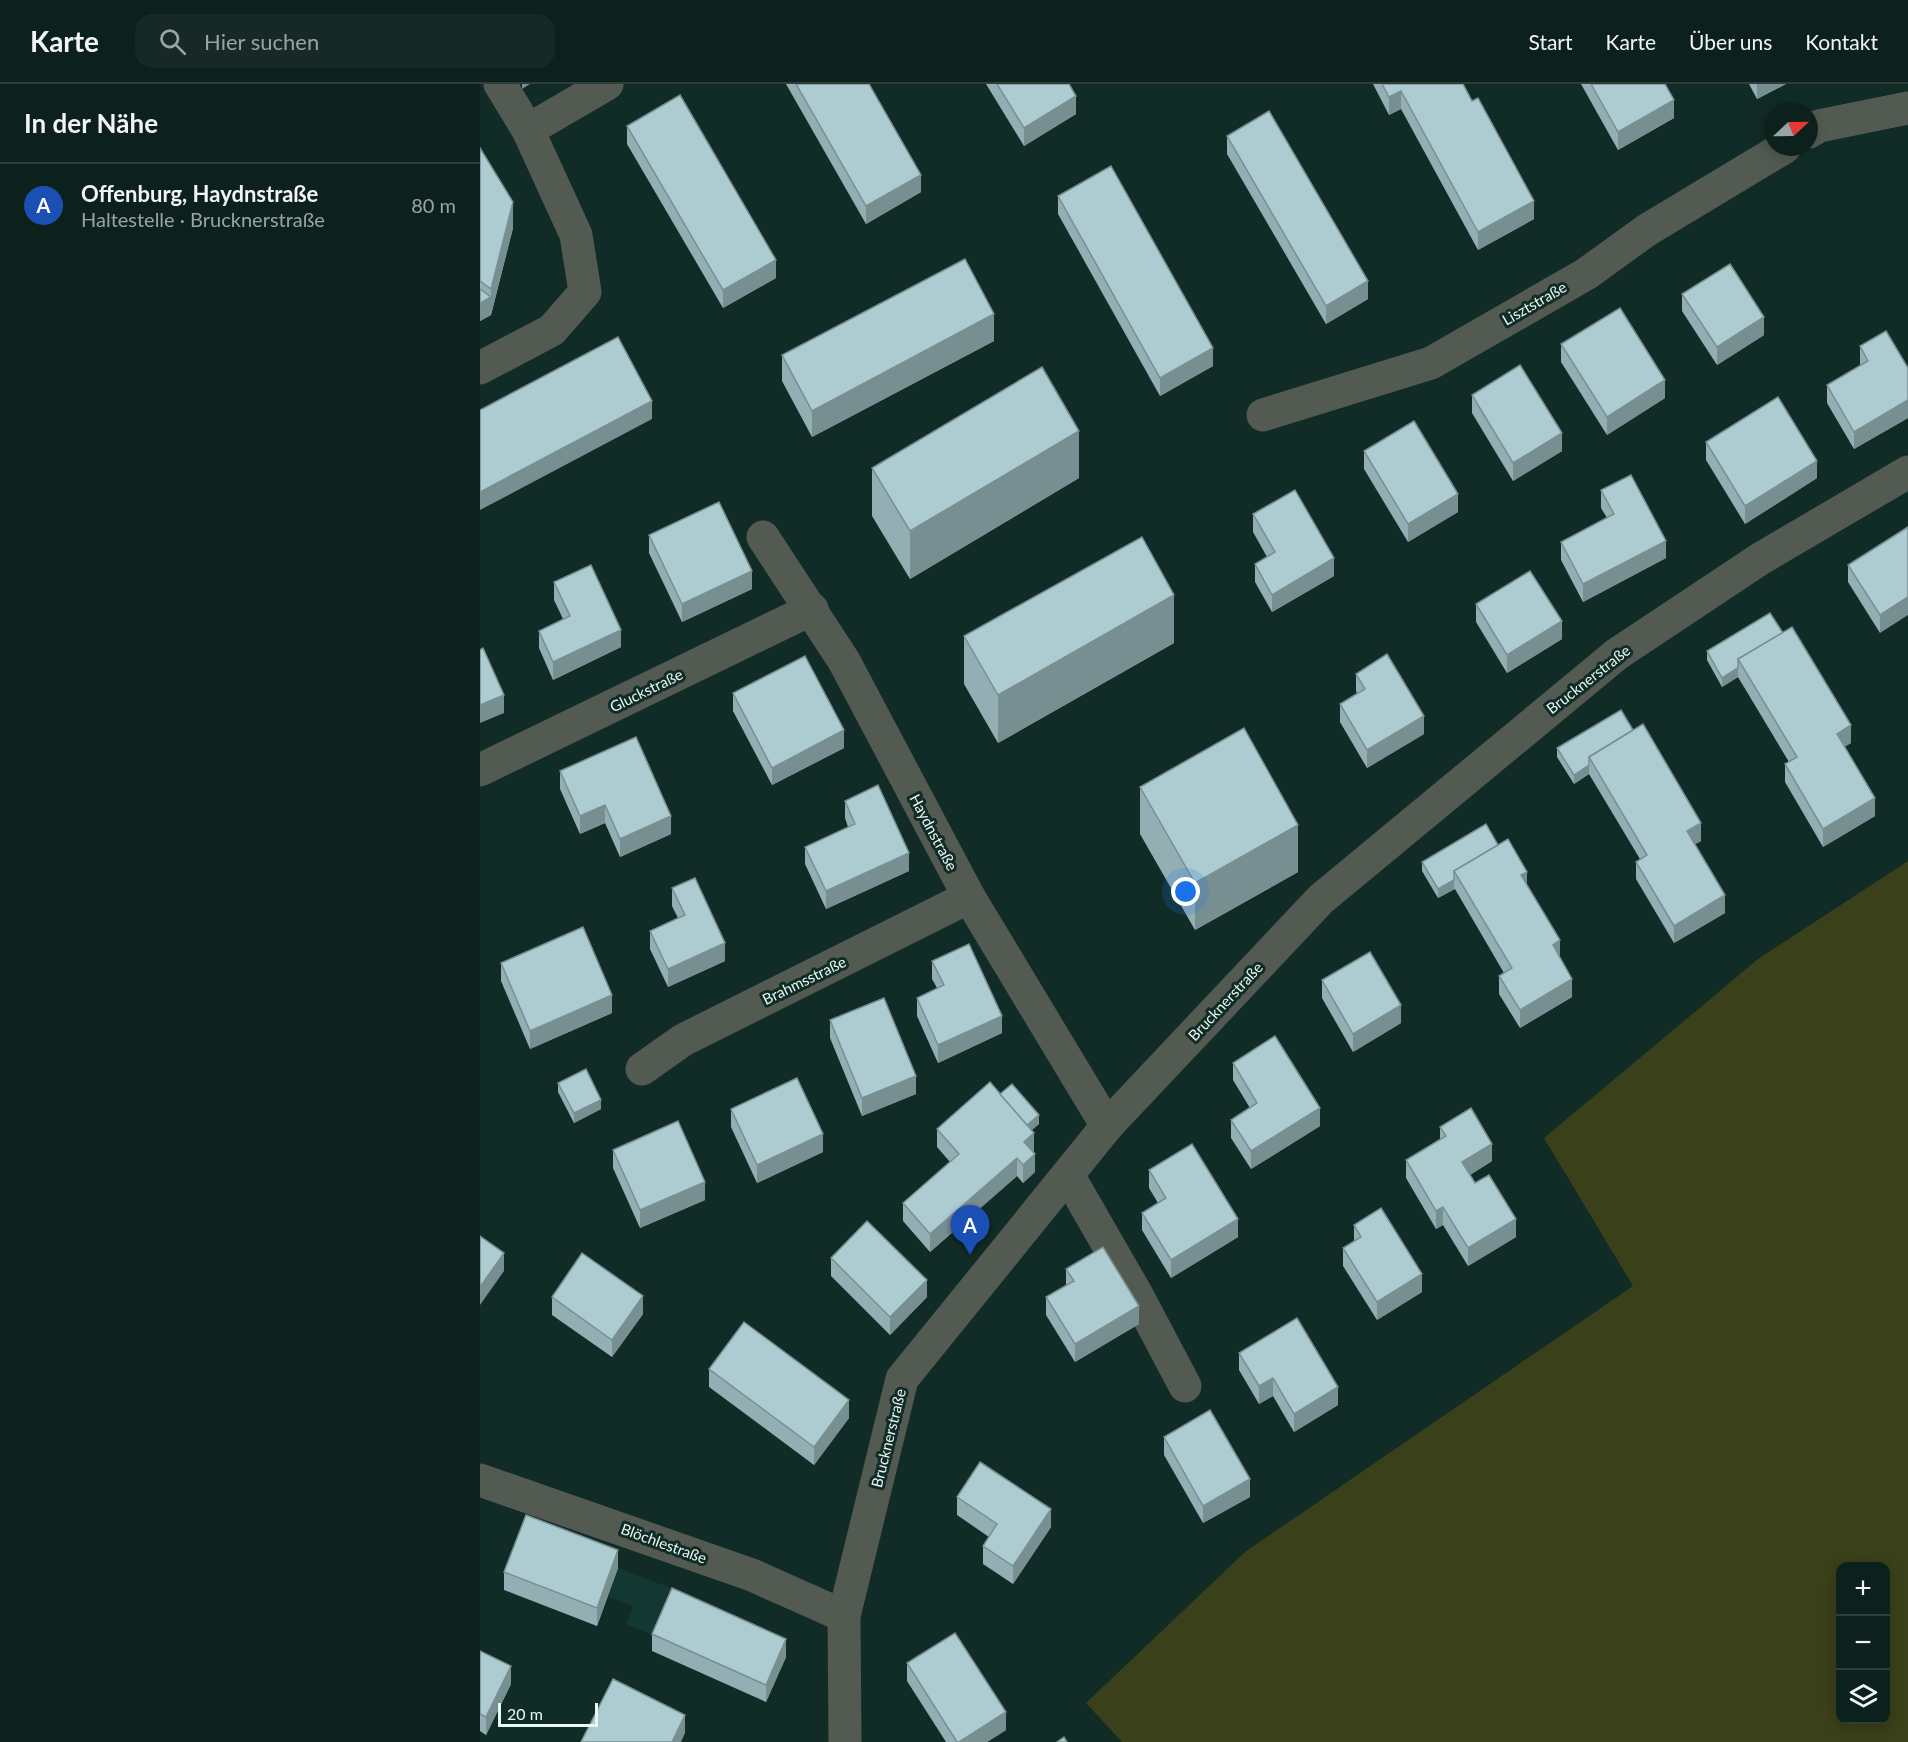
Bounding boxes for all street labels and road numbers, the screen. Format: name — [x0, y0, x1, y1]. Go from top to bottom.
street label: Lisztstraße — [1499, 277, 1569, 329]
street label: Brucknerstraße — [1543, 641, 1633, 717]
street label: Gluckstraße — [607, 665, 685, 715]
street label: Haydnstraße — [906, 791, 962, 873]
street label: Brahmsstraße — [759, 952, 849, 1008]
street label: Brucknerstraße — [1184, 958, 1266, 1044]
street label: Brucknerstraße — [867, 1387, 909, 1489]
street label: Blöchlestraße — [619, 1519, 709, 1567]

